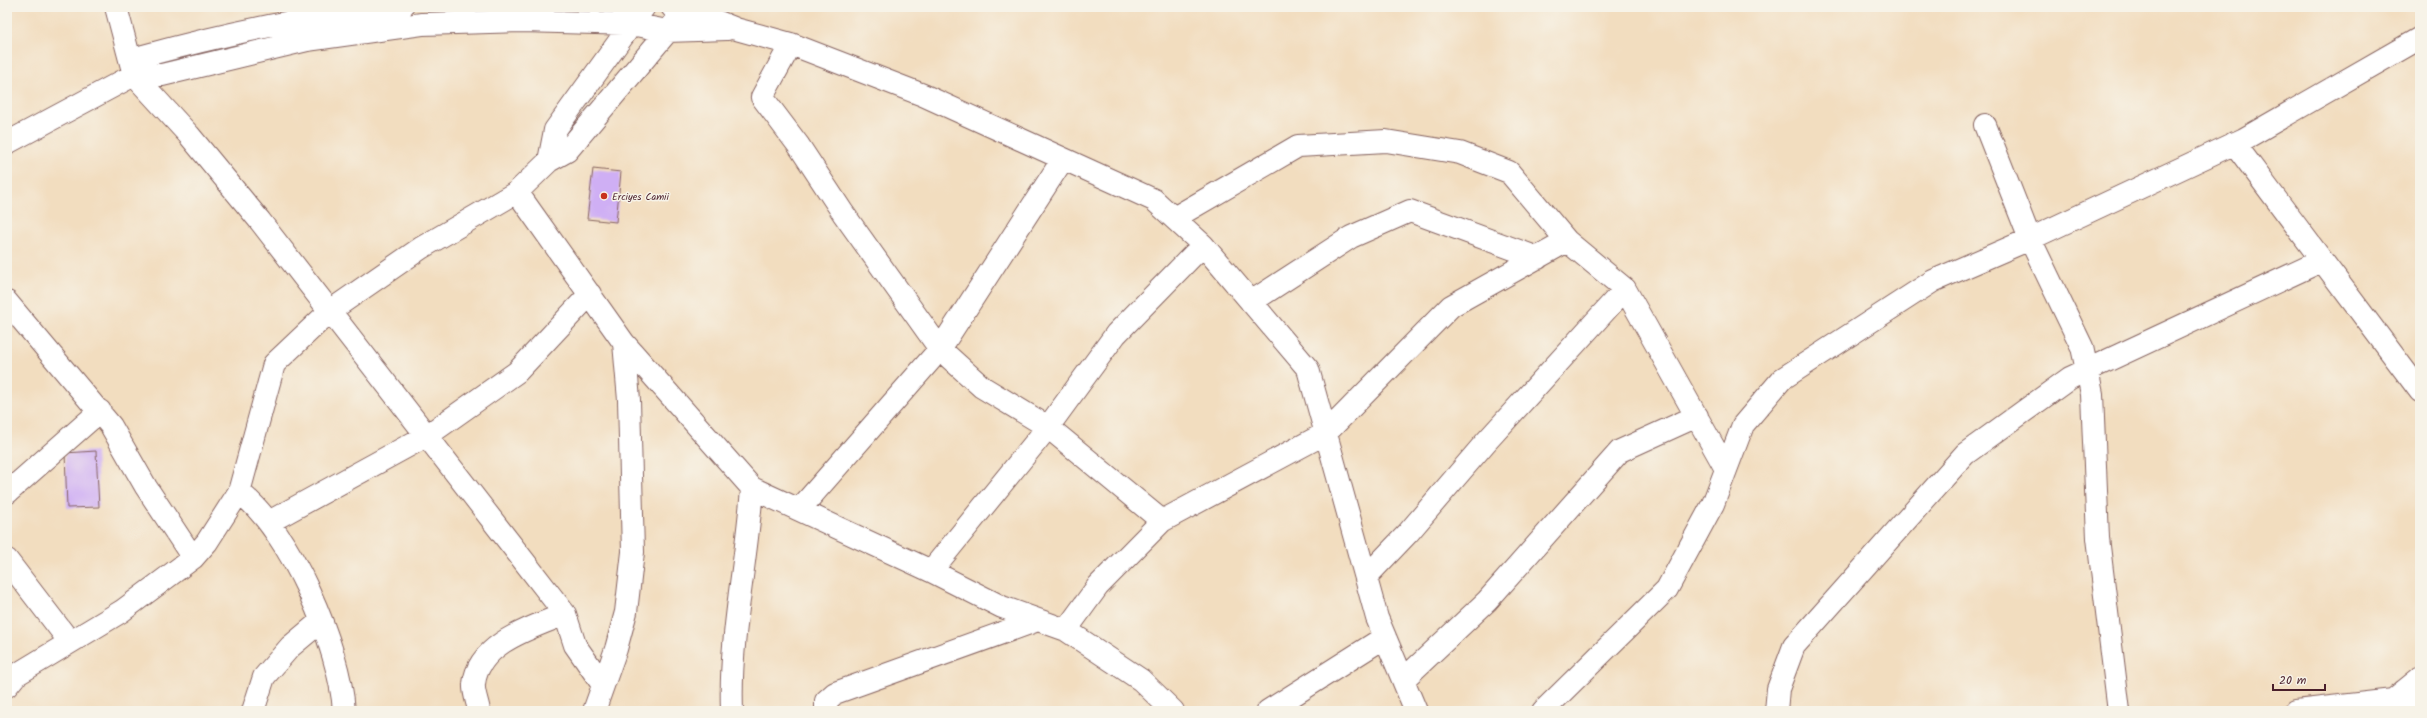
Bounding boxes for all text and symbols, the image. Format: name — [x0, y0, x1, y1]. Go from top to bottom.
place label: Erciyes Camii — [612, 189, 669, 205]
marker: Erciyes Camii — [599, 191, 609, 201]
scale bar — [2273, 666, 2325, 692]
text: 20 m — [2279, 671, 2307, 690]

